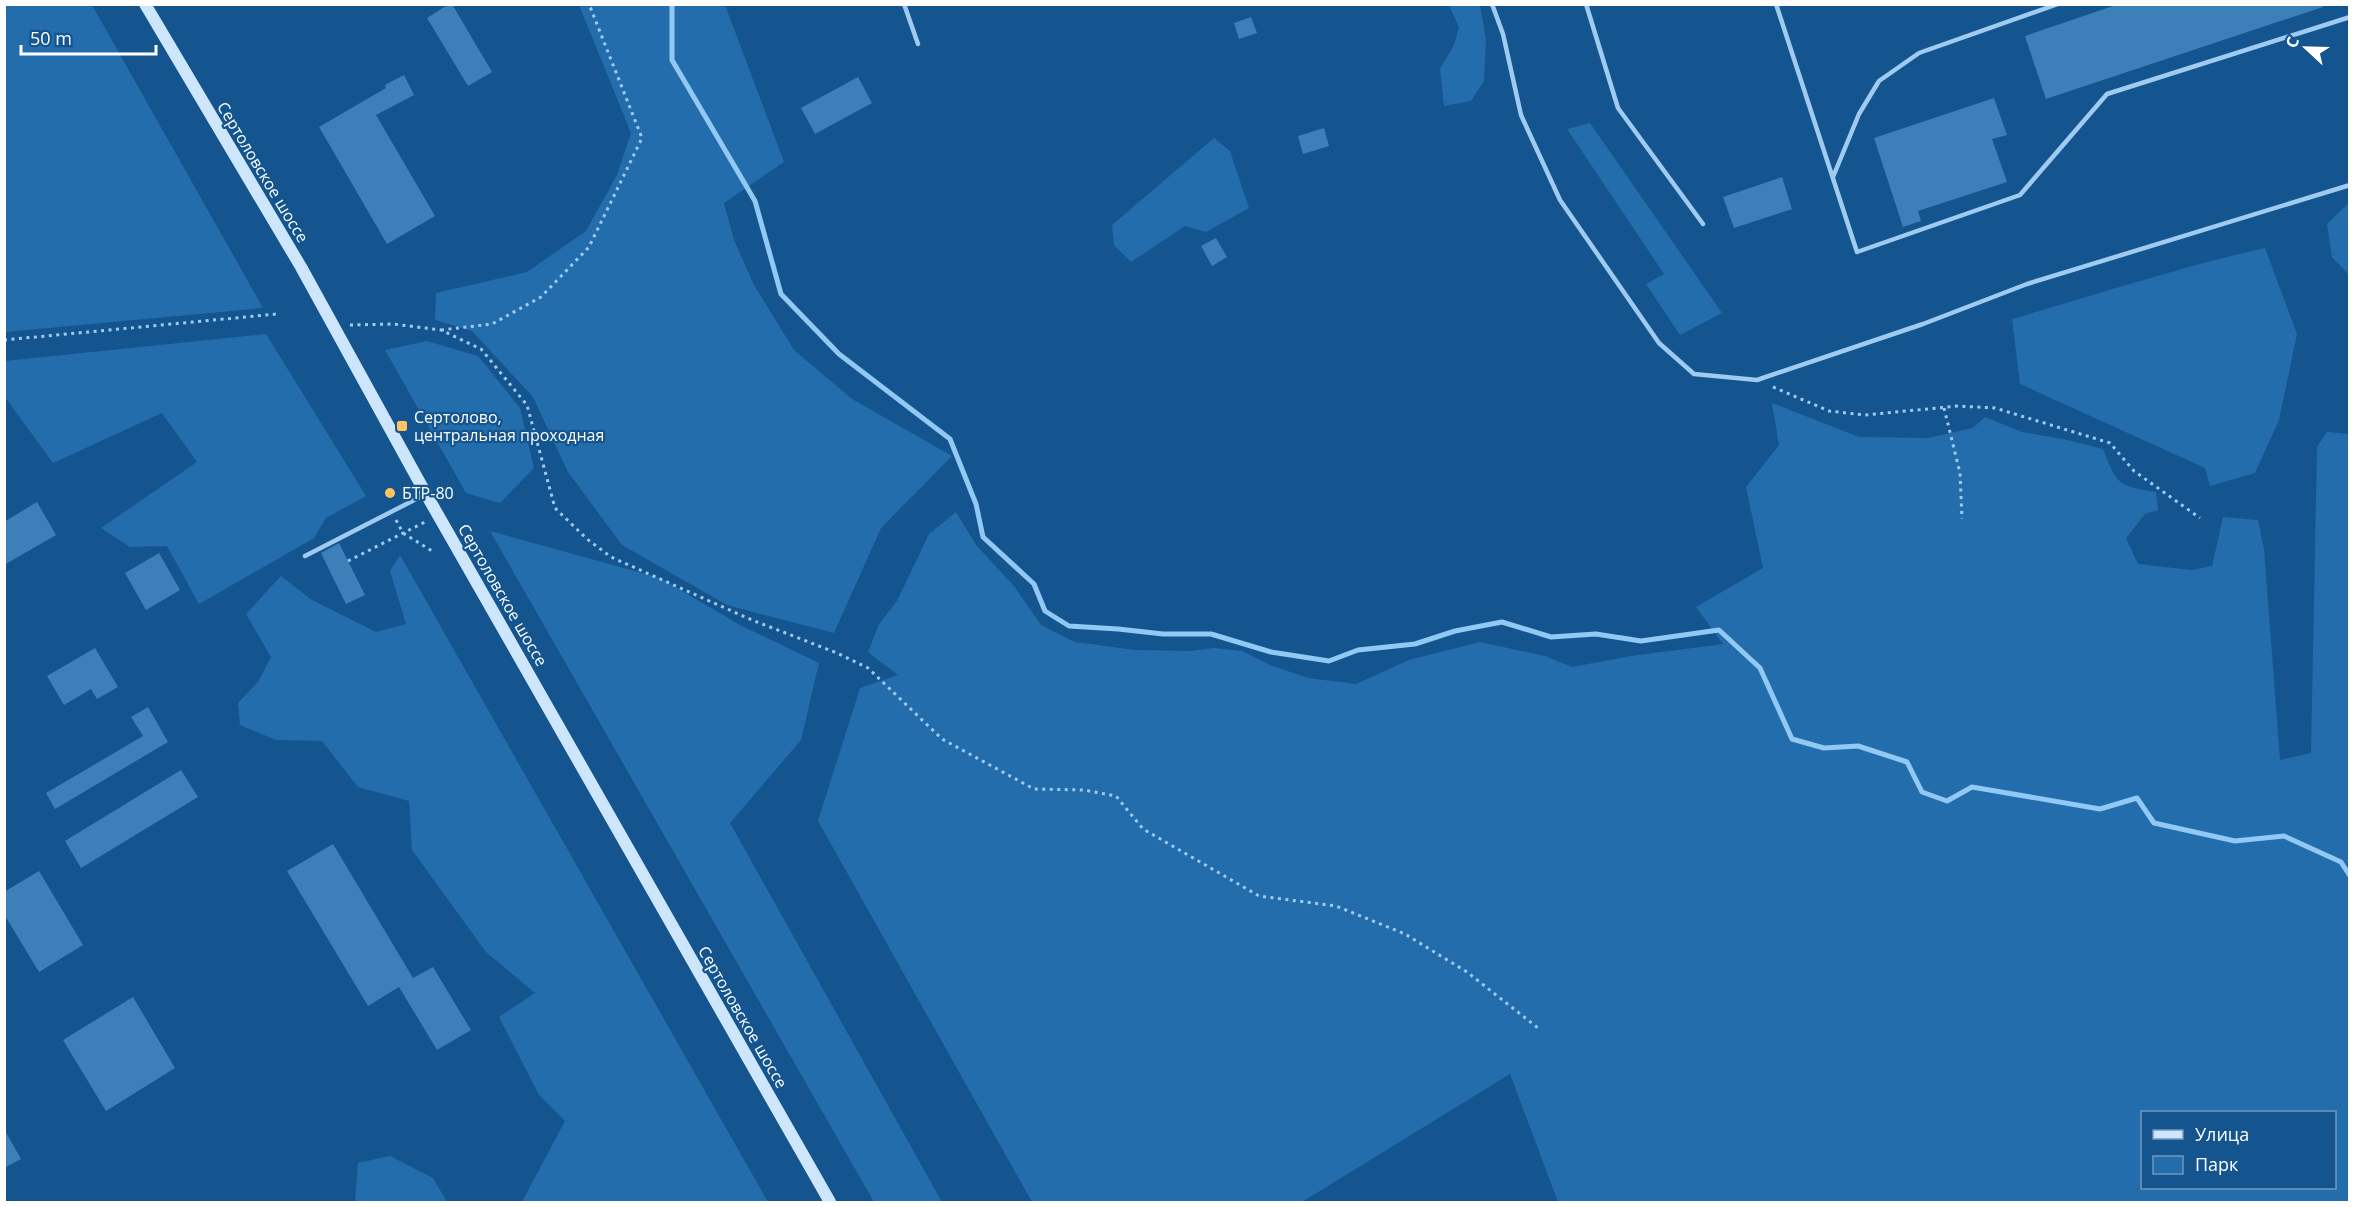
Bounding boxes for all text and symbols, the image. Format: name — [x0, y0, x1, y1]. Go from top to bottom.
scale bar — [21, 18, 156, 56]
north arrow — [2276, 18, 2336, 78]
text: 50 m — [30, 26, 72, 50]
text: С — [2280, 34, 2304, 51]
street label: Сертоловское шоссе — [212, 97, 314, 247]
place label: Сертолово, центральная проходная — [414, 406, 604, 446]
marker: Сертолово, центральная проходная — [395, 419, 409, 433]
place label: БТР-80 — [402, 482, 454, 504]
marker: БТР-80 — [383, 486, 397, 500]
street label: Сертоловское шоссе — [453, 520, 553, 670]
street label: Сертоловское шоссе — [693, 942, 793, 1092]
legend — [2141, 1111, 2336, 1189]
text: Улица — [2195, 1122, 2249, 1146]
text: Парк — [2195, 1152, 2239, 1176]

